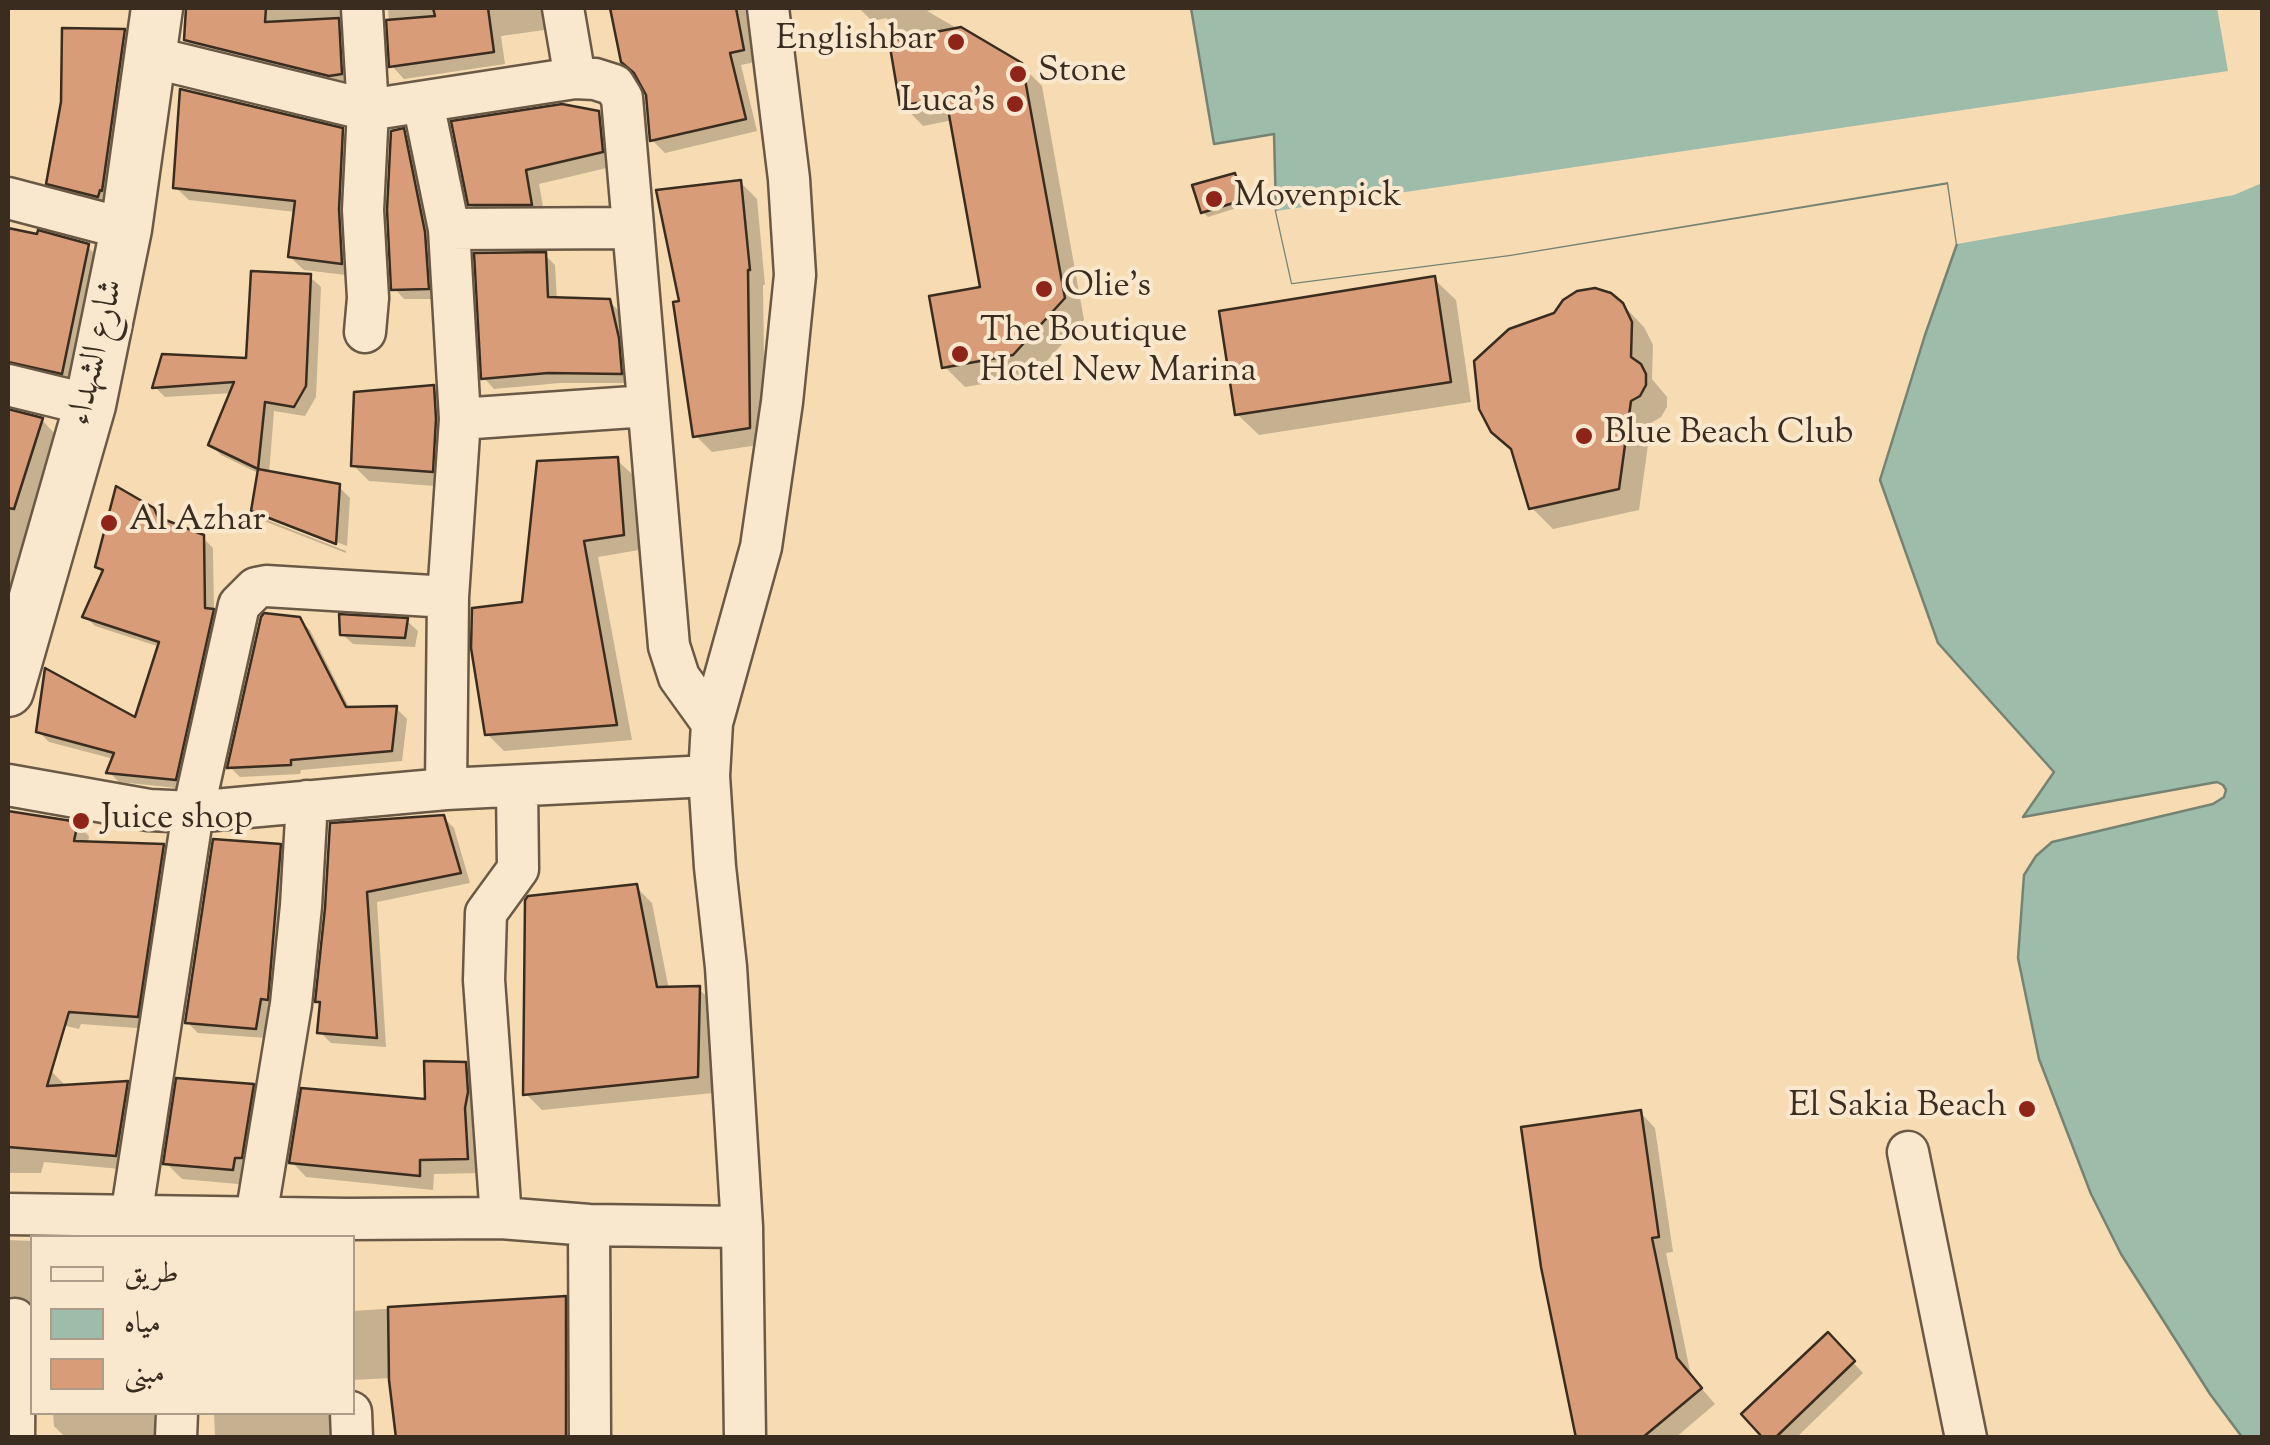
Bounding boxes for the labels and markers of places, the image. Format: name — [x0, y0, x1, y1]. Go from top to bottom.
place label: Englishbar — [776, 21, 936, 63]
marker: Englishbar — [945, 31, 967, 53]
place label: Stone — [1038, 53, 1127, 95]
marker: Stone — [1007, 63, 1029, 85]
place label: Luca's — [900, 83, 995, 125]
marker: Luca's — [1004, 93, 1026, 115]
place label: Movenpick — [1234, 178, 1402, 220]
marker: Movenpick — [1203, 188, 1225, 210]
place label: Olie's — [1064, 268, 1151, 310]
marker: Olie's — [1033, 278, 1055, 300]
place label: The Boutique Hotel New Marina — [980, 313, 1257, 395]
marker: The Boutique Hotel New Marina — [949, 343, 971, 365]
place label: Blue Beach Club — [1604, 415, 1853, 457]
marker: Blue Beach Club — [1573, 425, 1595, 447]
place label: Al Azhar — [129, 502, 266, 544]
marker: Al Azhar — [98, 512, 120, 534]
place label: Juice shop — [101, 800, 253, 842]
marker: Juice shop — [70, 810, 92, 832]
place label: El Sakia Beach — [1789, 1088, 2007, 1130]
marker: El Sakia Beach — [2016, 1098, 2038, 1120]

